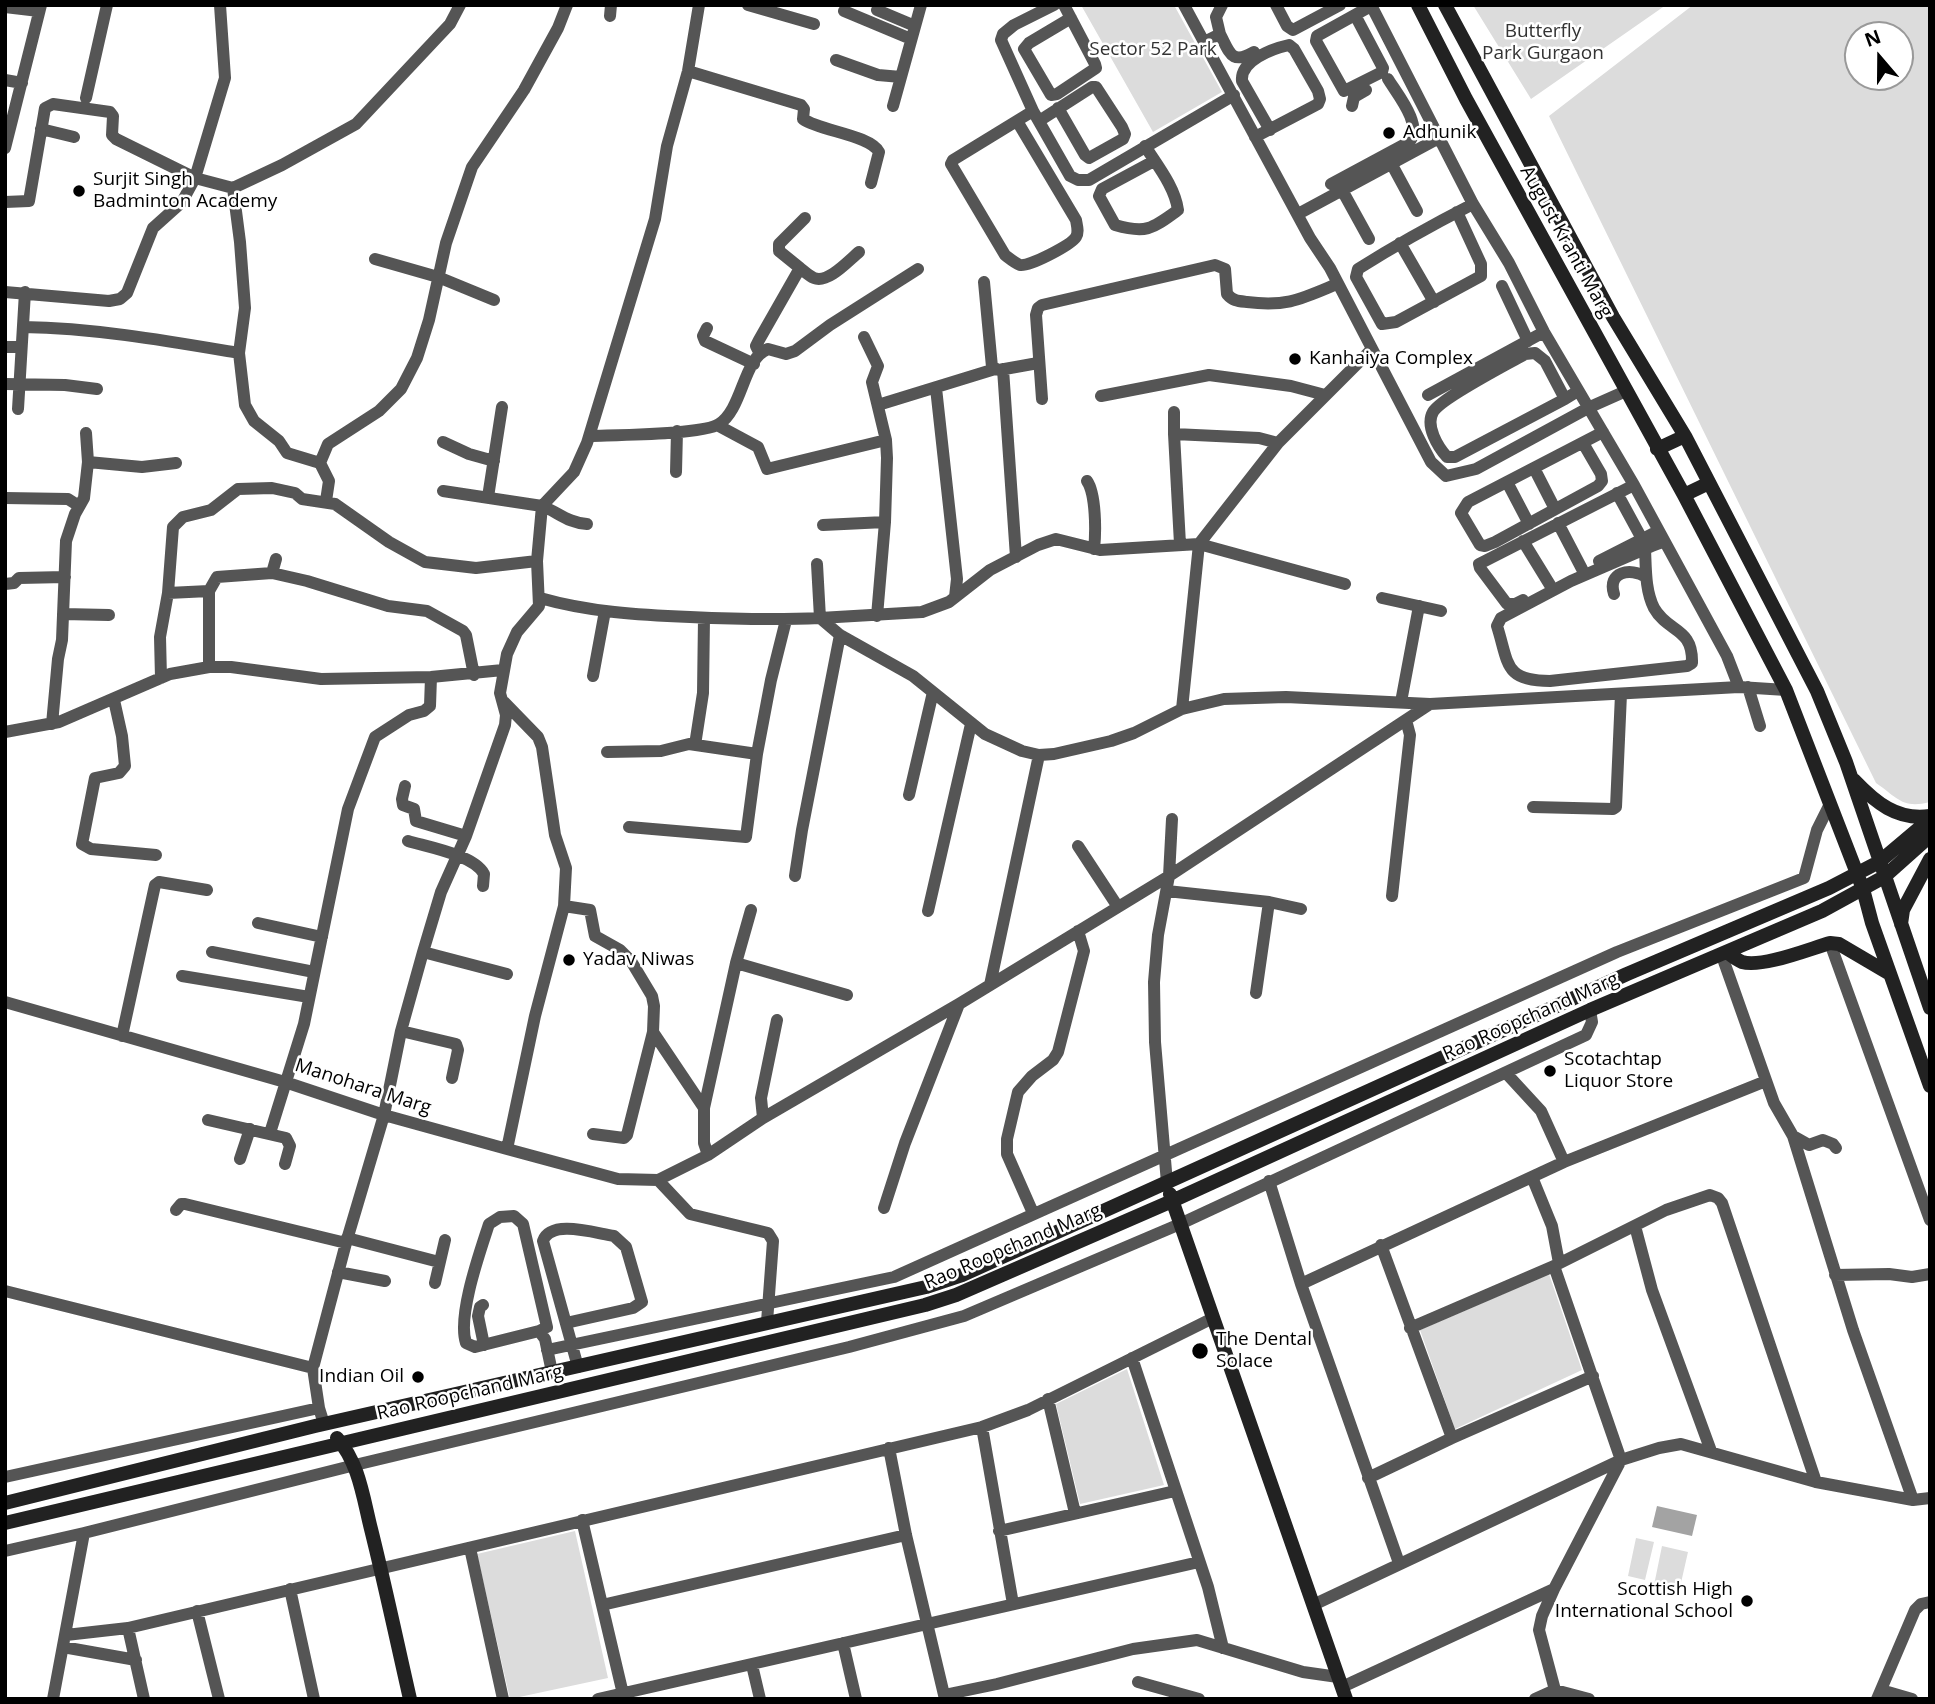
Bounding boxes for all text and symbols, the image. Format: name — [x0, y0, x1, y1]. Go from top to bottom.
park label: Butterfly Park Gurgaon — [1482, 21, 1604, 65]
north arrow — [1844, 21, 1914, 91]
text: N — [1861, 23, 1884, 53]
park label: Sector 52 Park — [1089, 39, 1217, 61]
place label: Adhunik — [1403, 122, 1476, 144]
marker: Adhunik — [1381, 125, 1397, 141]
street label: August Kranti Marg — [1515, 162, 1617, 322]
place label: Surjit Singh Badminton Academy — [93, 169, 277, 213]
marker: Surjit Singh Badminton Academy — [71, 183, 87, 199]
place label: Kanhaiya Complex — [1309, 348, 1473, 370]
marker: Kanhaiya Complex — [1287, 351, 1303, 367]
place label: Yadav Niwas — [583, 949, 694, 971]
marker: Yadav Niwas — [561, 952, 577, 968]
street label: Rao Roopchand Marg — [1440, 968, 1622, 1066]
place label: Scotachtap Liquor Store — [1564, 1049, 1673, 1093]
street label: Manohara Marg — [292, 1054, 434, 1120]
marker: Scotachtap Liquor Store — [1542, 1063, 1558, 1079]
street label: Rao Roopchand Marg — [921, 1199, 1105, 1295]
place label: The Dental Solace — [1216, 1329, 1312, 1373]
marker: The Dental Solace — [1190, 1341, 1210, 1361]
street label: Rao Roopchand Marg — [375, 1361, 565, 1425]
place label: Indian Oil — [319, 1366, 404, 1388]
marker: Indian Oil — [410, 1369, 426, 1385]
place label: Scottish High International School — [1555, 1579, 1733, 1623]
marker: Scottish High International School — [1739, 1593, 1755, 1609]

